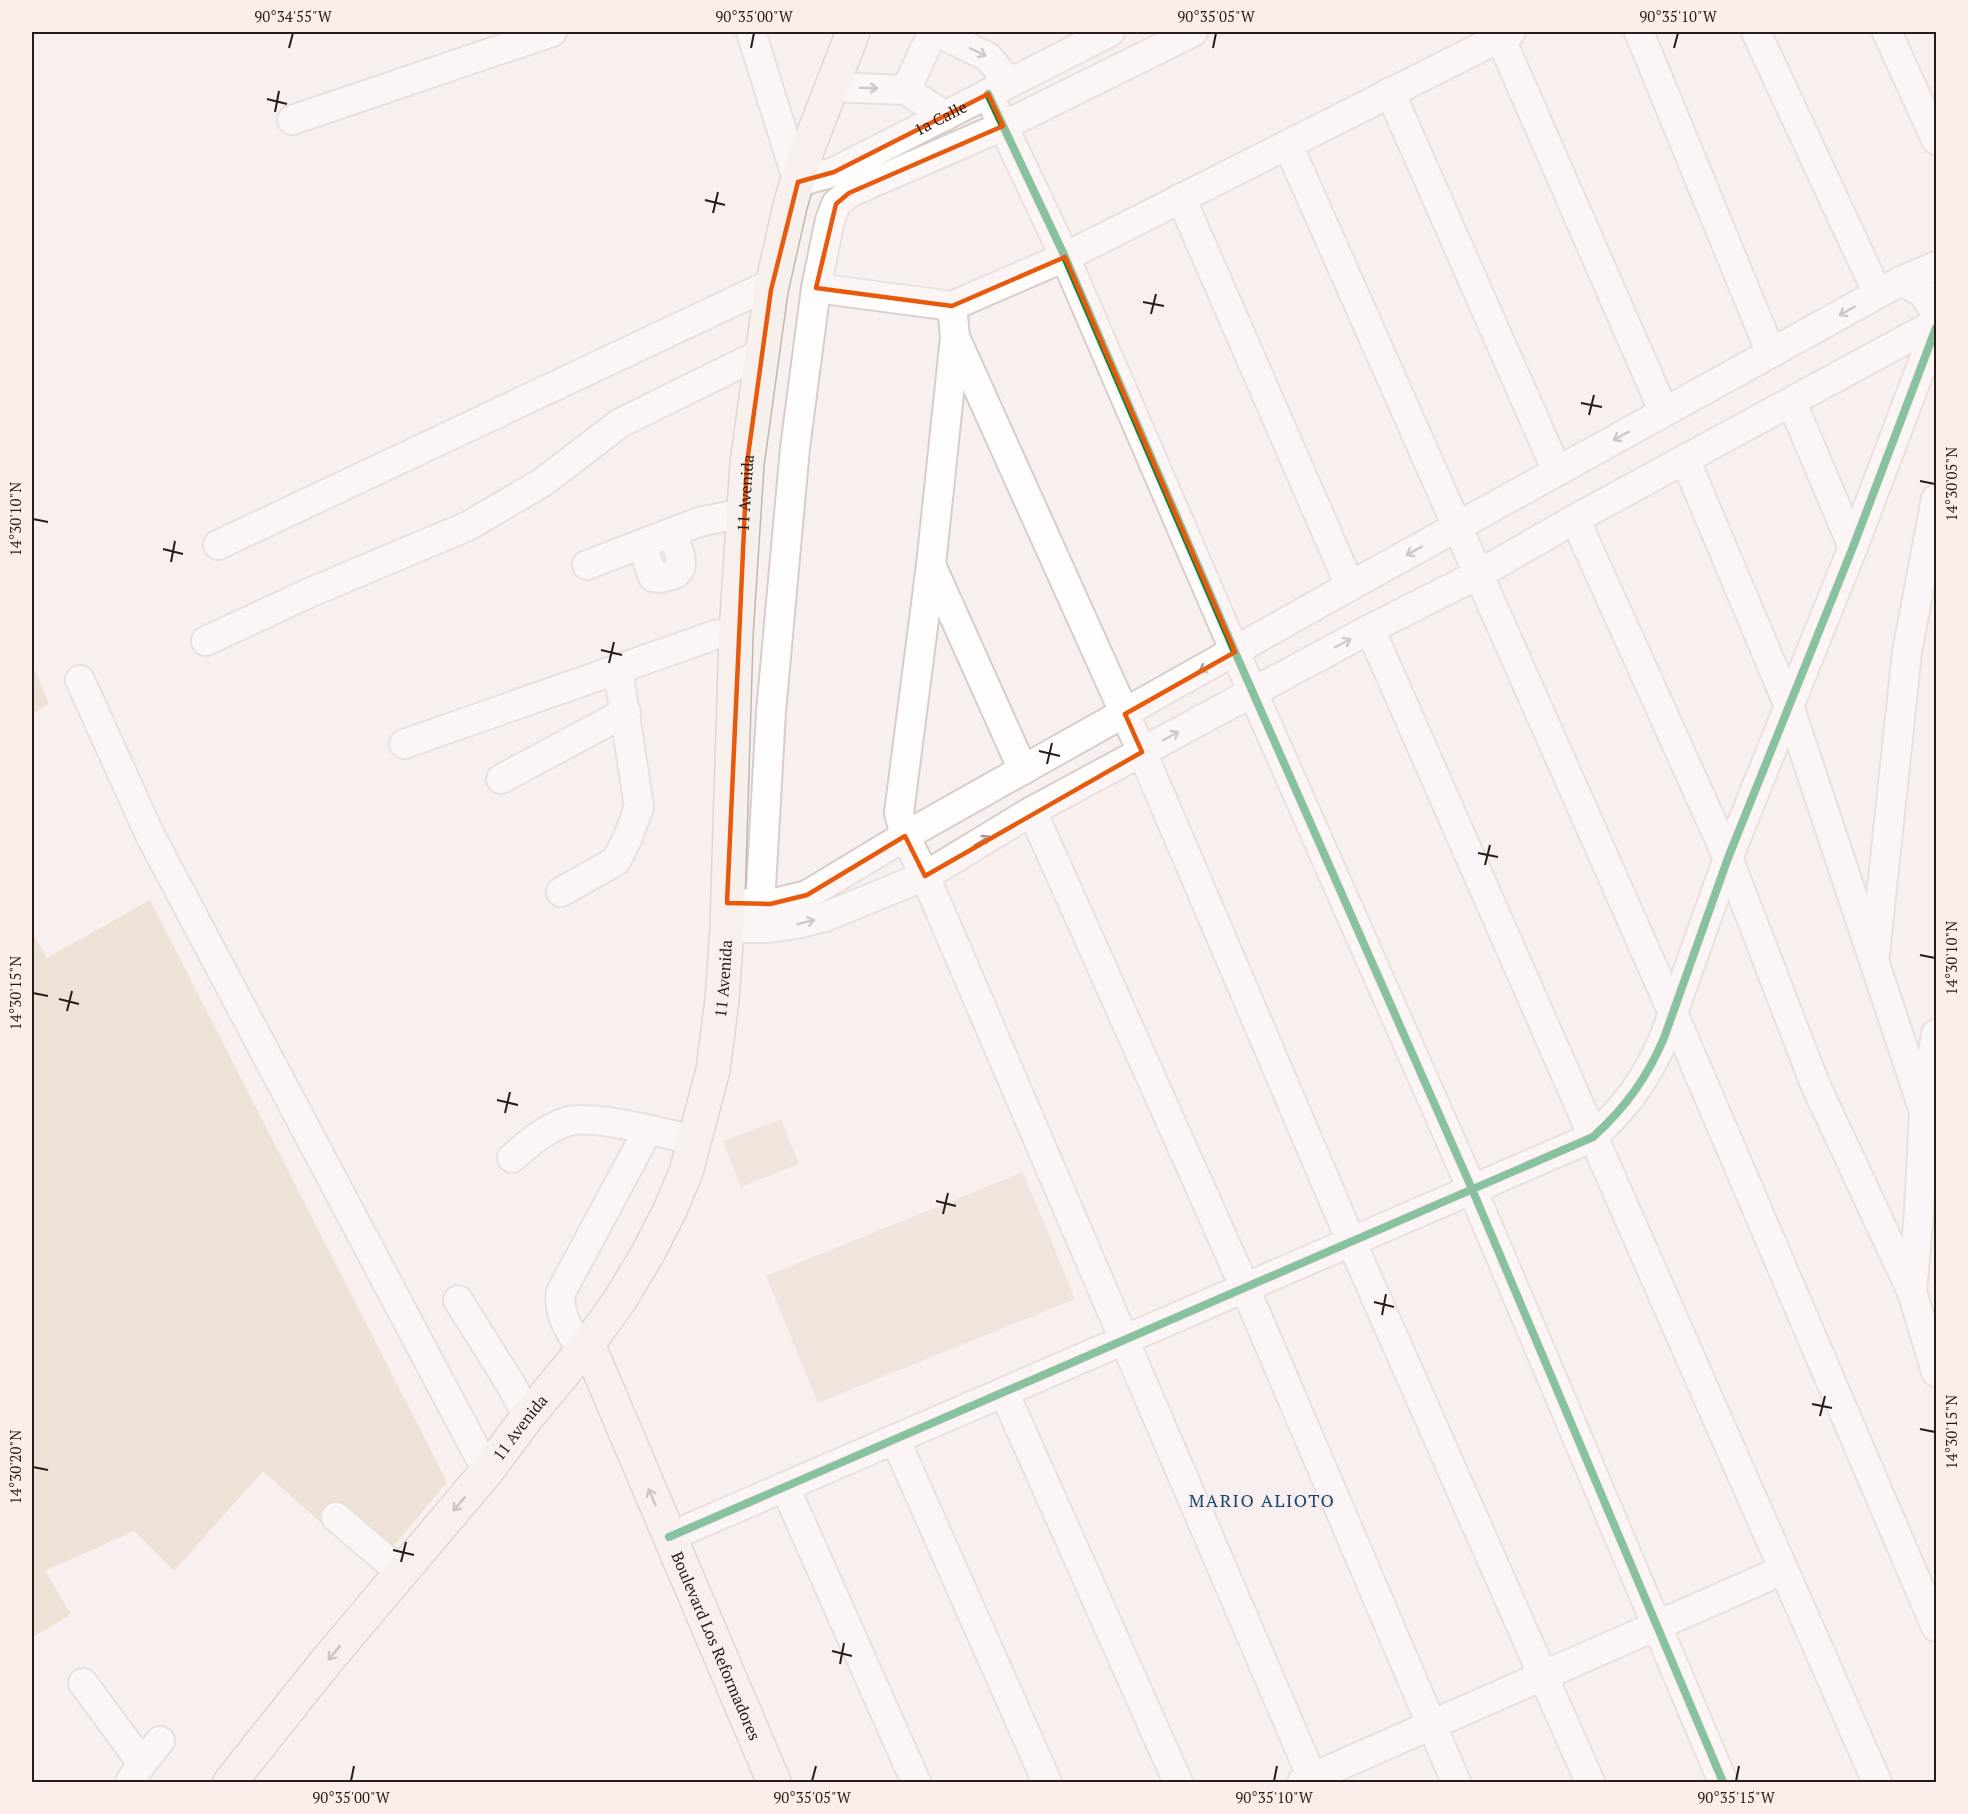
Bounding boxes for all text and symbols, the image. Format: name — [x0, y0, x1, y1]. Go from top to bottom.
text: 90°34'55"W — [254, 6, 333, 26]
text: 90°35'00"W — [715, 6, 794, 26]
text: 90°35'05"W — [1177, 6, 1256, 26]
text: 90°35'10"W — [1639, 6, 1718, 26]
one-way arrow — [969, 46, 987, 58]
one-way arrow — [858, 83, 878, 94]
street label: 1a Calle — [910, 95, 971, 141]
one-way arrow — [1839, 305, 1856, 317]
one-way arrow — [1613, 430, 1630, 442]
text: 14°30'05"N — [1941, 447, 1961, 521]
street label: 11 Avenida — [732, 453, 759, 533]
text: 14°30'10"N — [5, 482, 25, 556]
one-way arrow — [1406, 545, 1423, 557]
one-way arrow — [1334, 637, 1351, 649]
one-way arrow — [1199, 661, 1216, 673]
one-way arrow — [1162, 730, 1179, 742]
one-way arrow — [973, 834, 990, 846]
one-way arrow — [796, 915, 815, 927]
text: 14°30'10"N — [1941, 921, 1961, 995]
street label: 11 Avenida — [709, 939, 737, 1019]
text: 14°30'15"N — [5, 956, 25, 1030]
street label: 11 Avenida — [488, 1390, 552, 1465]
text: 14°30'15"N — [1941, 1395, 1961, 1469]
text: 14°30'20"N — [5, 1430, 25, 1504]
one-way arrow — [646, 1488, 657, 1507]
district label: MARIO ALIOTO — [1189, 1488, 1335, 1512]
one-way arrow — [453, 1496, 466, 1512]
street label: Boulevard Los Reformadores — [666, 1548, 766, 1744]
one-way arrow — [327, 1645, 340, 1661]
text: 90°35'00"W — [312, 1787, 391, 1807]
text: 90°35'05"W — [773, 1787, 852, 1807]
text: 90°35'10"W — [1235, 1787, 1314, 1807]
text: 90°35'15"W — [1697, 1787, 1776, 1807]

